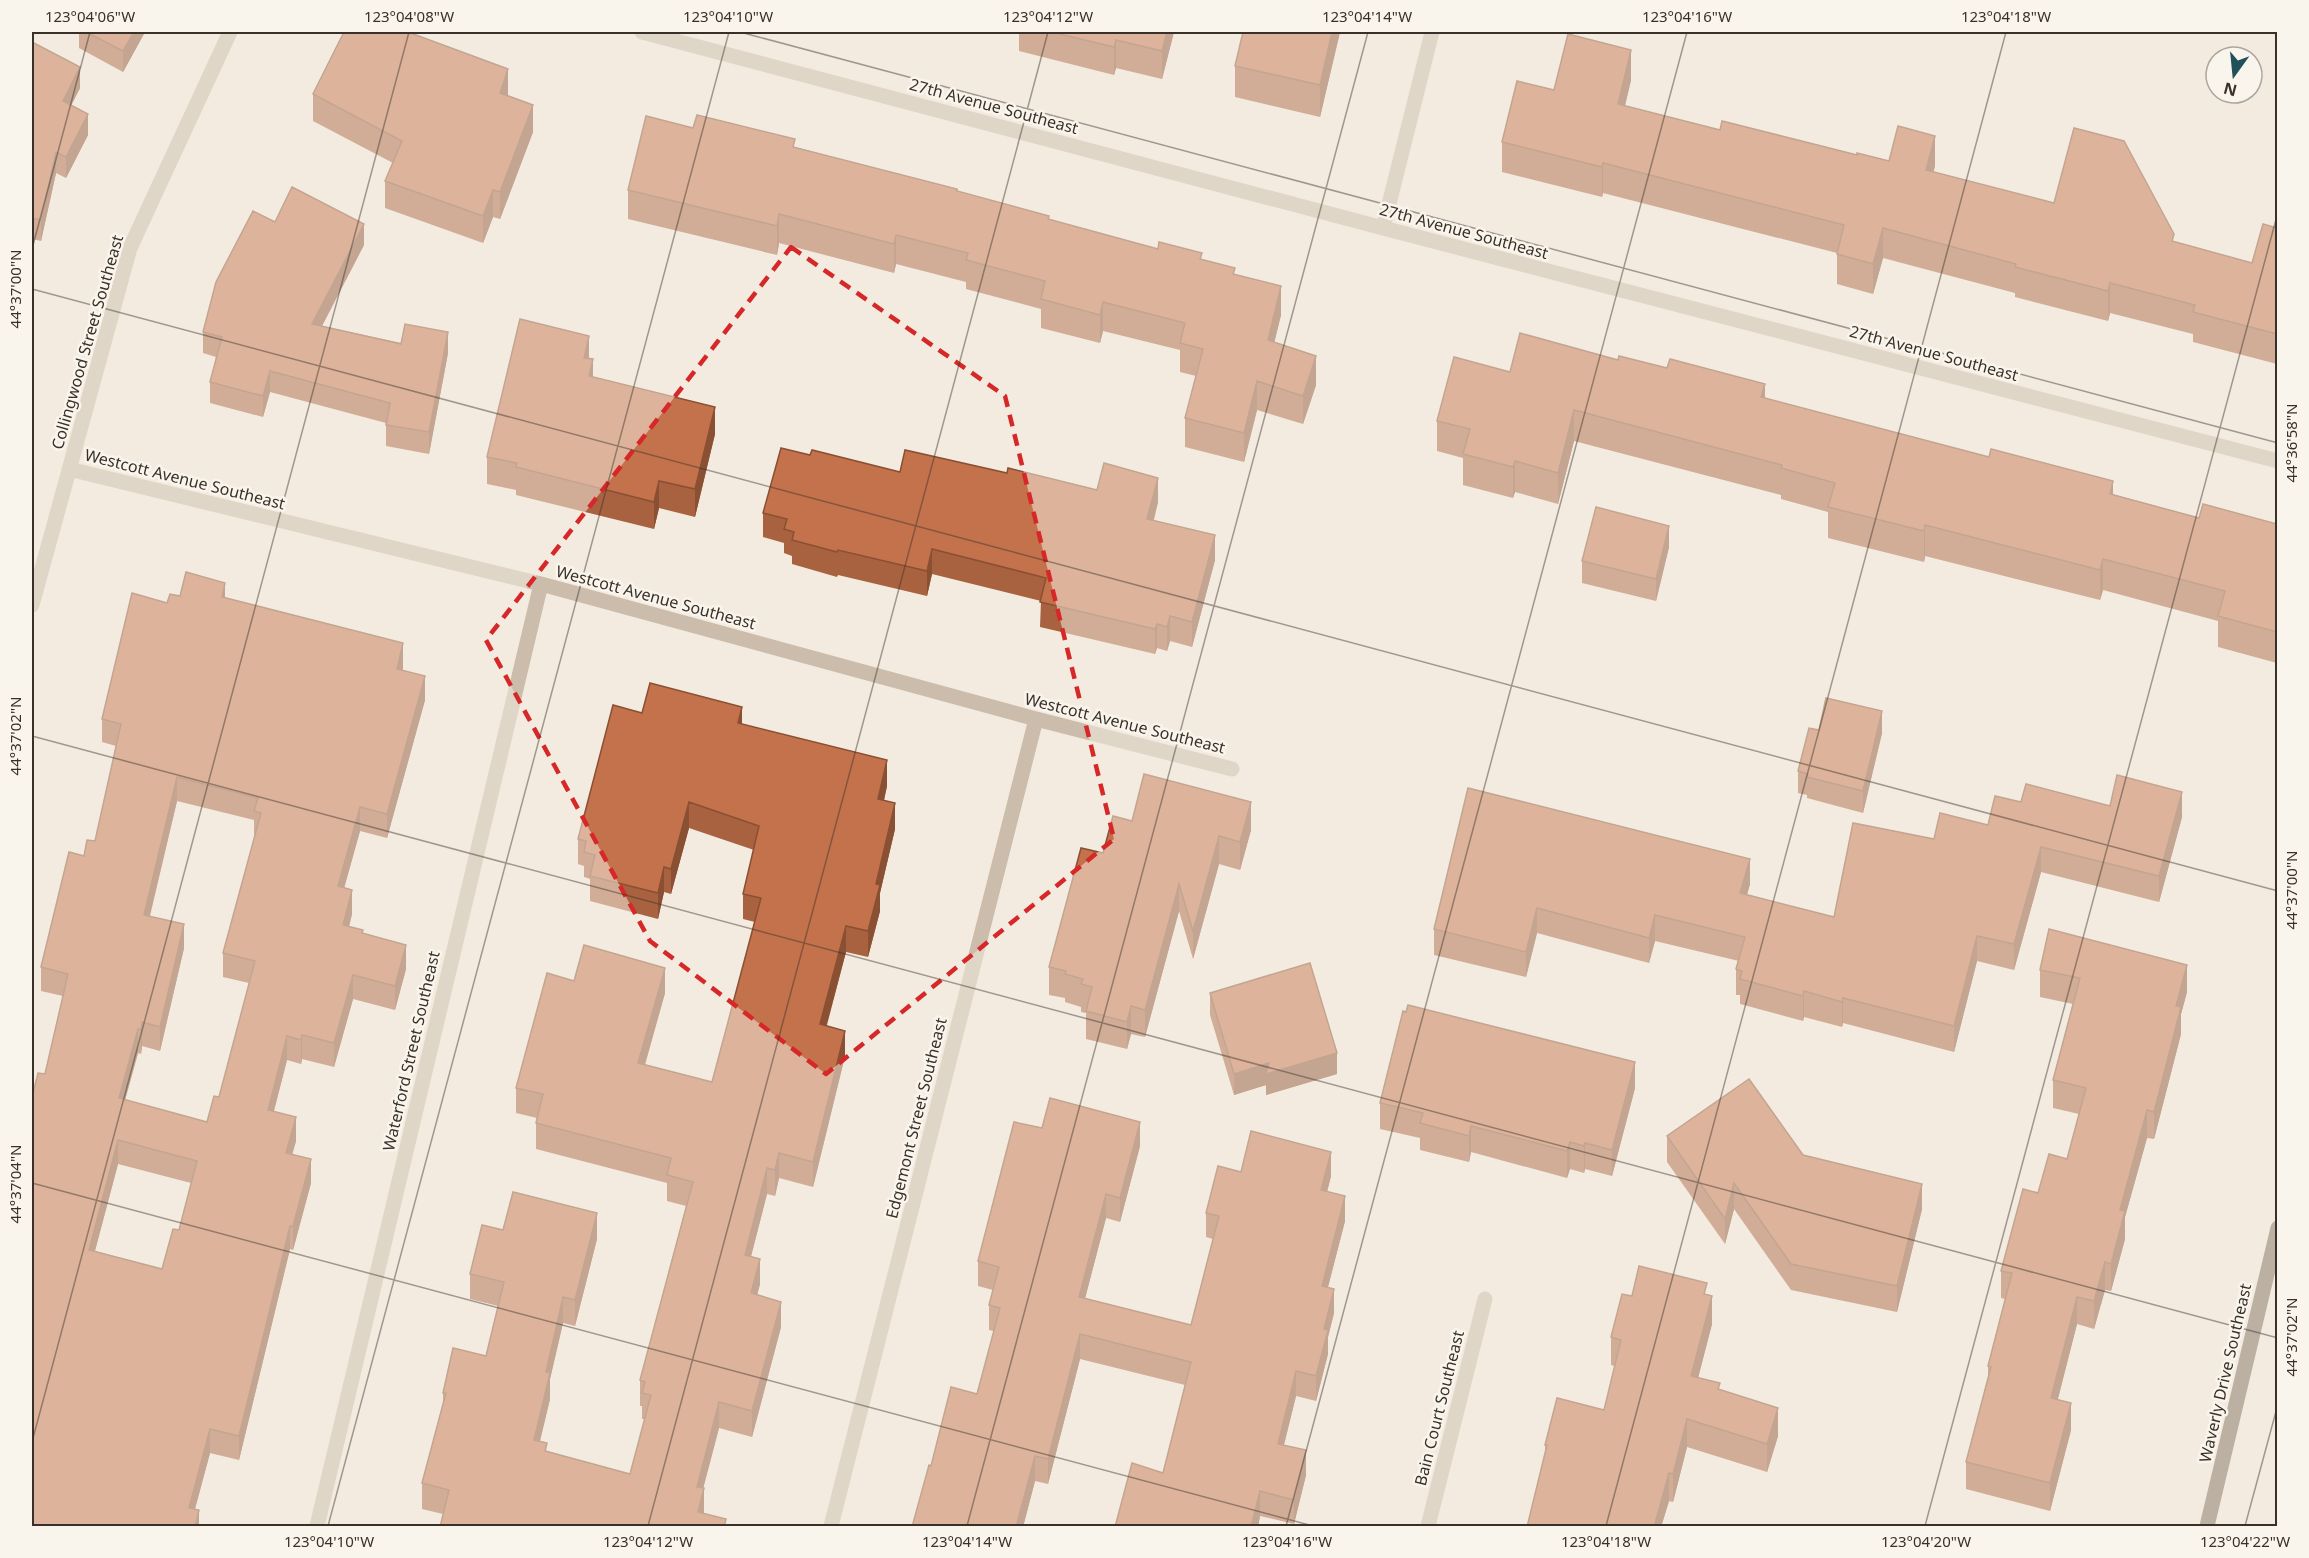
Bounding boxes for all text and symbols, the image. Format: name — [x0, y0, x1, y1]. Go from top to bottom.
text: 123°04'06"W — [45, 6, 135, 26]
text: 123°04'08"W — [364, 6, 454, 26]
text: 123°04'10"W — [683, 6, 773, 26]
text: 123°04'12"W — [1003, 6, 1093, 26]
text: 123°04'14"W — [1322, 6, 1412, 26]
text: 123°04'16"W — [1642, 6, 1732, 26]
text: 123°04'18"W — [1961, 6, 2051, 26]
north arrow — [2204, 45, 2264, 105]
street label: 27th Avenue Southeast — [907, 73, 1081, 139]
text: N — [2221, 77, 2239, 102]
street label: 27th Avenue Southeast — [1377, 198, 1551, 264]
street label: Collingwood Street Southeast — [46, 232, 128, 452]
text: 44°37'00"N — [5, 250, 25, 328]
street label: 27th Avenue Southeast — [1847, 320, 2021, 386]
text: 44°36'58"N — [2281, 404, 2301, 482]
street label: Westcott Avenue Southeast — [82, 443, 288, 515]
street label: Westcott Avenue Southeast — [554, 560, 758, 634]
street label: Westcott Avenue Southeast — [1022, 687, 1228, 759]
text: 44°37'02"N — [5, 697, 25, 775]
text: 44°37'00"N — [2281, 851, 2301, 929]
street label: Waterford Street Southeast — [377, 949, 445, 1153]
street label: Edgemont Street Southeast — [880, 1015, 952, 1221]
text: 44°37'04"N — [5, 1145, 25, 1223]
street label: Waverly Drive Southeast — [2194, 1281, 2256, 1465]
text: 44°37'02"N — [2281, 1298, 2301, 1376]
street label: Bain Court Southeast — [1409, 1328, 1469, 1488]
text: 123°04'10"W — [284, 1531, 374, 1551]
text: 123°04'12"W — [603, 1531, 693, 1551]
text: 123°04'14"W — [922, 1531, 1012, 1551]
text: 123°04'16"W — [1242, 1531, 1332, 1551]
text: 123°04'18"W — [1561, 1531, 1651, 1551]
text: 123°04'20"W — [1881, 1531, 1971, 1551]
text: 123°04'22"W — [2200, 1531, 2290, 1551]

